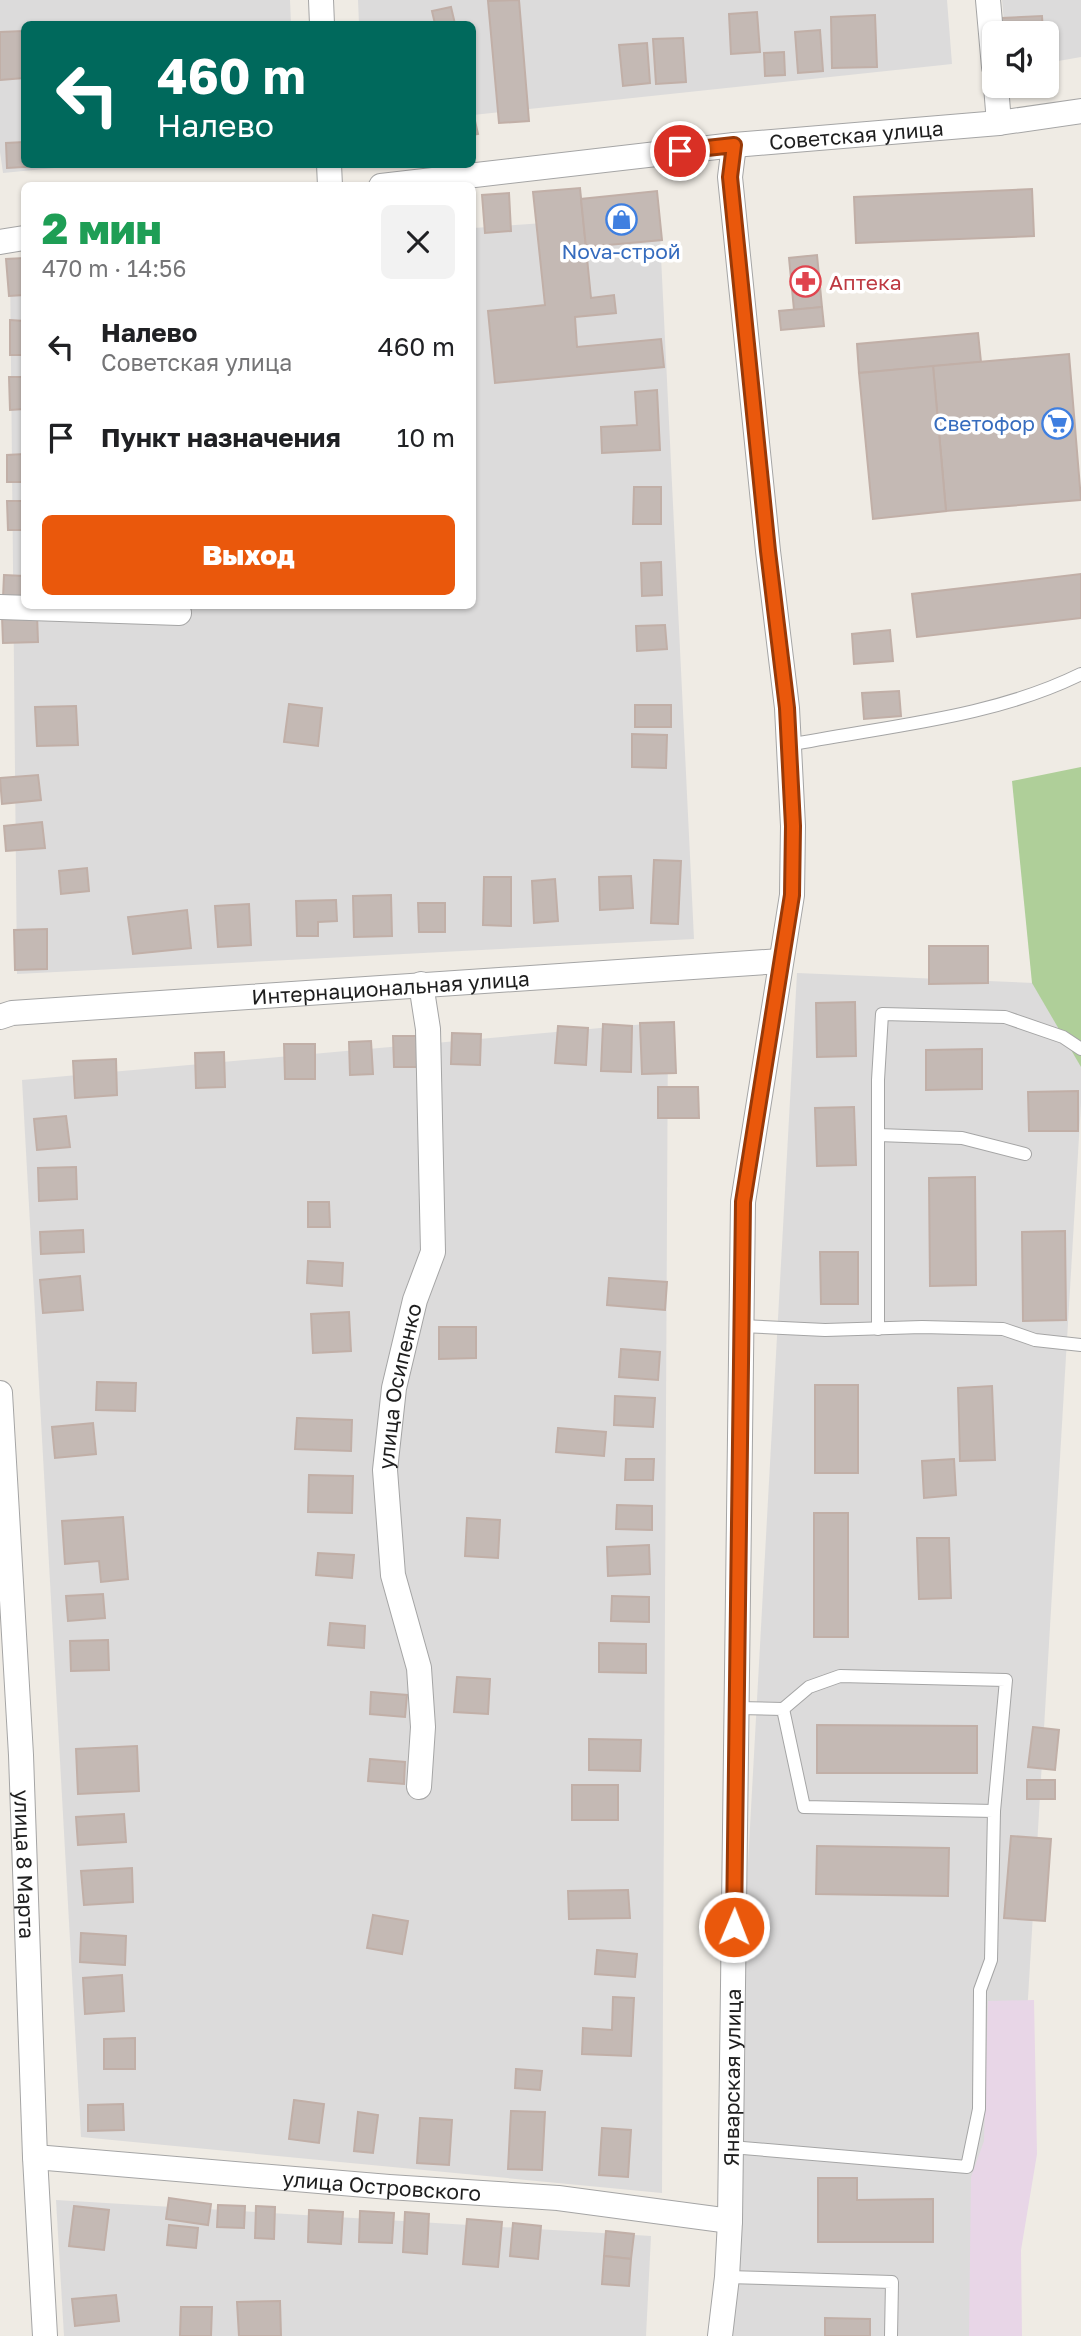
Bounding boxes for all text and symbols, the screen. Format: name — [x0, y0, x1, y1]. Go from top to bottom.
map controls — [982, 21, 1059, 98]
button: sound — [982, 21, 1059, 98]
text: 460 m — [157, 46, 306, 105]
icon: left — [42, 49, 133, 140]
text: Налево — [157, 106, 274, 144]
street label: Советская улица — [768, 115, 944, 155]
pin — [650, 121, 710, 181]
icon: arrive — [661, 132, 699, 170]
shop icon: Nova-строй — [604, 202, 638, 236]
text: 2 мин — [42, 203, 162, 253]
button: close — [381, 205, 455, 279]
place label: Nova-строй — [561, 238, 681, 264]
text: 470 m · 14:56 — [42, 254, 186, 282]
pharmacy icon: Аптека — [789, 265, 823, 299]
place label: Аптека — [829, 269, 902, 295]
text: Налево — [101, 317, 197, 348]
icon: left — [42, 328, 80, 366]
text: 460 m — [378, 331, 455, 362]
text: Советская улица — [101, 348, 292, 376]
supermarket icon: Светофор — [1041, 406, 1075, 440]
place label: Светофор — [933, 410, 1035, 436]
icon: arrive — [42, 419, 80, 457]
text: Пункт назначения — [101, 422, 341, 453]
text: 10 m — [397, 422, 455, 453]
button: Выход — [42, 515, 455, 595]
street label: Интернациональная улица — [251, 965, 530, 1010]
street label: улица Осипенко — [372, 1301, 427, 1471]
street label: улица 8 Марта — [9, 1789, 40, 1939]
position arrow — [697, 1890, 771, 1964]
street label: Январская улица — [718, 1988, 746, 2167]
street label: улица Островского — [281, 2165, 482, 2206]

